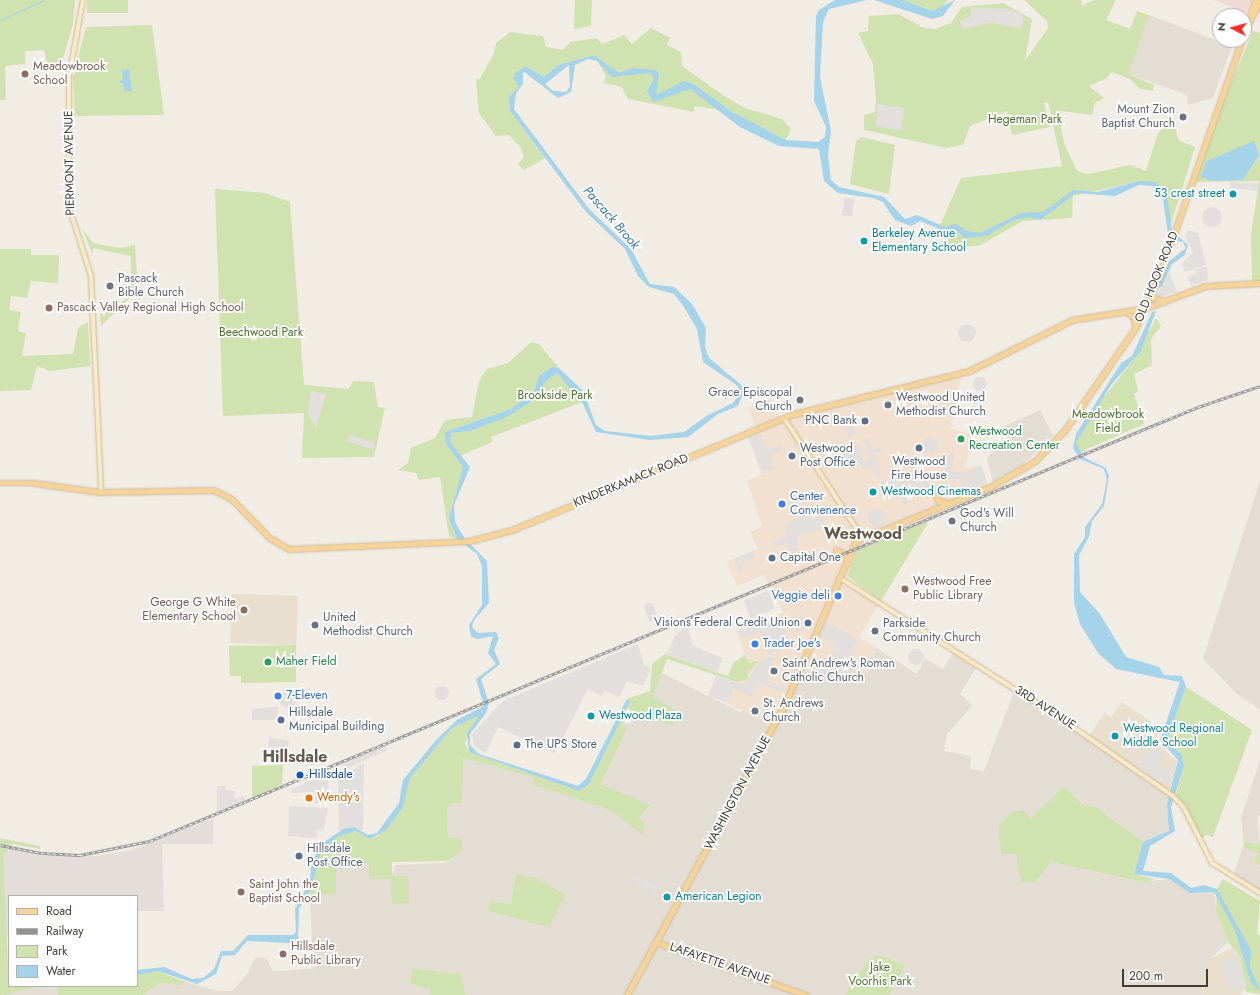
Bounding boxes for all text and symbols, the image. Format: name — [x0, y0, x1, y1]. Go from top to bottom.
north arrow — [1212, 8, 1252, 48]
text: N — [1213, 22, 1229, 32]
place label: Meadowbrook School — [33, 60, 105, 88]
marker: Meadowbrook School — [20, 69, 30, 79]
place label: Mount Zion Baptist Church — [1102, 103, 1175, 131]
street label: PIERMONT AVENUE — [62, 110, 78, 216]
marker: Mount Zion Baptist Church — [1178, 112, 1188, 122]
park label: Hegeman Park — [988, 113, 1062, 127]
water label: Pascack Brook — [580, 183, 642, 253]
place label: 53 crest street — [1154, 187, 1225, 201]
marker: 53 crest street — [1228, 189, 1238, 199]
place label: Berkeley Avenue Elementary School — [872, 227, 966, 255]
street label: OLD HOOK ROAD — [1132, 230, 1182, 324]
marker: Berkeley Avenue Elementary School — [859, 236, 869, 246]
place label: Pascack Bible Church — [118, 272, 184, 300]
marker: Pascack Bible Church — [105, 281, 115, 291]
place label: Pascack Valley Regional High School — [57, 301, 244, 315]
marker: Pascack Valley Regional High School — [44, 303, 54, 313]
park label: Beechwood Park — [219, 326, 303, 340]
place label: Grace Episcopal Church — [708, 386, 792, 414]
park label: Brookside Park — [518, 389, 592, 403]
place label: Westwood United Methodist Church — [896, 391, 986, 419]
marker: Grace Episcopal Church — [795, 395, 805, 405]
marker: Westwood United Methodist Church — [883, 400, 893, 410]
park label: Meadowbrook Field — [1072, 408, 1144, 436]
place label: PNC Bank — [805, 414, 857, 428]
marker: PNC Bank — [860, 416, 870, 426]
place label: Westwood Recreation Center — [969, 425, 1060, 453]
marker: Westwood Recreation Center — [956, 434, 966, 444]
place label: Westwood Post Office — [800, 442, 855, 470]
marker: Westwood Fire House — [914, 443, 924, 453]
street label: KINDERKAMACK ROAD — [571, 451, 691, 511]
marker: Westwood Post Office — [787, 451, 797, 461]
place label: Westwood Fire House — [891, 455, 947, 483]
place label: Westwood Cinemas — [881, 485, 981, 499]
marker: Westwood Cinemas — [868, 487, 878, 497]
place label: Center Convienence — [790, 490, 856, 518]
marker: Center Convienence — [777, 499, 787, 509]
place label: God's Will Church — [960, 507, 1014, 535]
marker: God's Will Church — [947, 516, 957, 526]
district label: Westwood — [824, 524, 902, 544]
place label: Capital One — [780, 551, 841, 565]
marker: Capital One — [767, 553, 777, 563]
place label: Westwood Free Public Library — [913, 575, 991, 603]
marker: Westwood Free Public Library — [900, 584, 910, 594]
place label: Veggie deli — [771, 589, 830, 603]
marker: Veggie deli — [833, 591, 843, 601]
place label: George G White Elementary School — [142, 596, 236, 624]
marker: George G White Elementary School — [239, 605, 249, 615]
place label: United Methodist Church — [323, 611, 413, 639]
place label: Visions Federal Credit Union — [654, 616, 800, 630]
place label: Parkside Community Church — [883, 617, 981, 645]
marker: Visions Federal Credit Union — [803, 618, 813, 628]
marker: United Methodist Church — [310, 620, 320, 630]
marker: Parkside Community Church — [870, 626, 880, 636]
place label: Trader Joe's — [763, 637, 821, 651]
marker: Trader Joe's — [750, 639, 760, 649]
place label: Maher Field — [276, 655, 337, 669]
marker: Maher Field — [263, 657, 273, 667]
place label: Saint Andrew's Roman Catholic Church — [782, 657, 895, 685]
marker: Saint Andrew's Roman Catholic Church — [769, 666, 779, 676]
street label: 3RD AVENUE — [1012, 683, 1078, 733]
place label: 7-Eleven — [286, 689, 328, 703]
marker: 7-Eleven — [273, 691, 283, 701]
place label: St. Andrews Church — [763, 697, 824, 725]
place label: Hillsdale Municipal Building — [289, 706, 384, 734]
marker: St. Andrews Church — [750, 706, 760, 716]
place label: Westwood Plaza — [599, 709, 682, 723]
marker: Westwood Plaza — [586, 711, 596, 721]
marker: Hillsdale Municipal Building — [276, 715, 286, 725]
place label: Westwood Regional Middle School — [1123, 722, 1224, 750]
marker: Westwood Regional Middle School — [1110, 731, 1120, 741]
street label: WASHINGTON AVENUE — [702, 734, 774, 852]
place label: The UPS Store — [525, 738, 597, 752]
marker: The UPS Store — [512, 740, 522, 750]
district label: Hillsdale — [263, 747, 327, 767]
place label: Hillsdale — [309, 768, 353, 782]
marker: Hillsdale — [294, 769, 306, 781]
place label: Wendy's — [317, 791, 360, 805]
marker: Wendy's — [304, 793, 314, 803]
place label: Hillsdale Post Office — [307, 842, 362, 870]
marker: Hillsdale Post Office — [294, 851, 304, 861]
place label: Saint John the Baptist School — [249, 878, 320, 906]
marker: Saint John the Baptist School — [236, 887, 246, 897]
place label: American Legion — [675, 890, 761, 904]
marker: American Legion — [662, 892, 672, 902]
legend — [8, 895, 138, 987]
text: Road — [46, 902, 72, 920]
text: Railway — [46, 922, 84, 940]
place label: Hillsdale Public Library — [291, 940, 361, 968]
street label: LAFAYETTE AVENUE — [668, 940, 772, 988]
text: Park — [46, 942, 67, 960]
marker: Hillsdale Public Library — [278, 949, 288, 959]
park label: Jake Voorhis Park — [848, 961, 912, 989]
scale bar — [1124, 961, 1210, 987]
text: Water — [46, 962, 76, 980]
text: 200 m — [1129, 967, 1163, 985]

